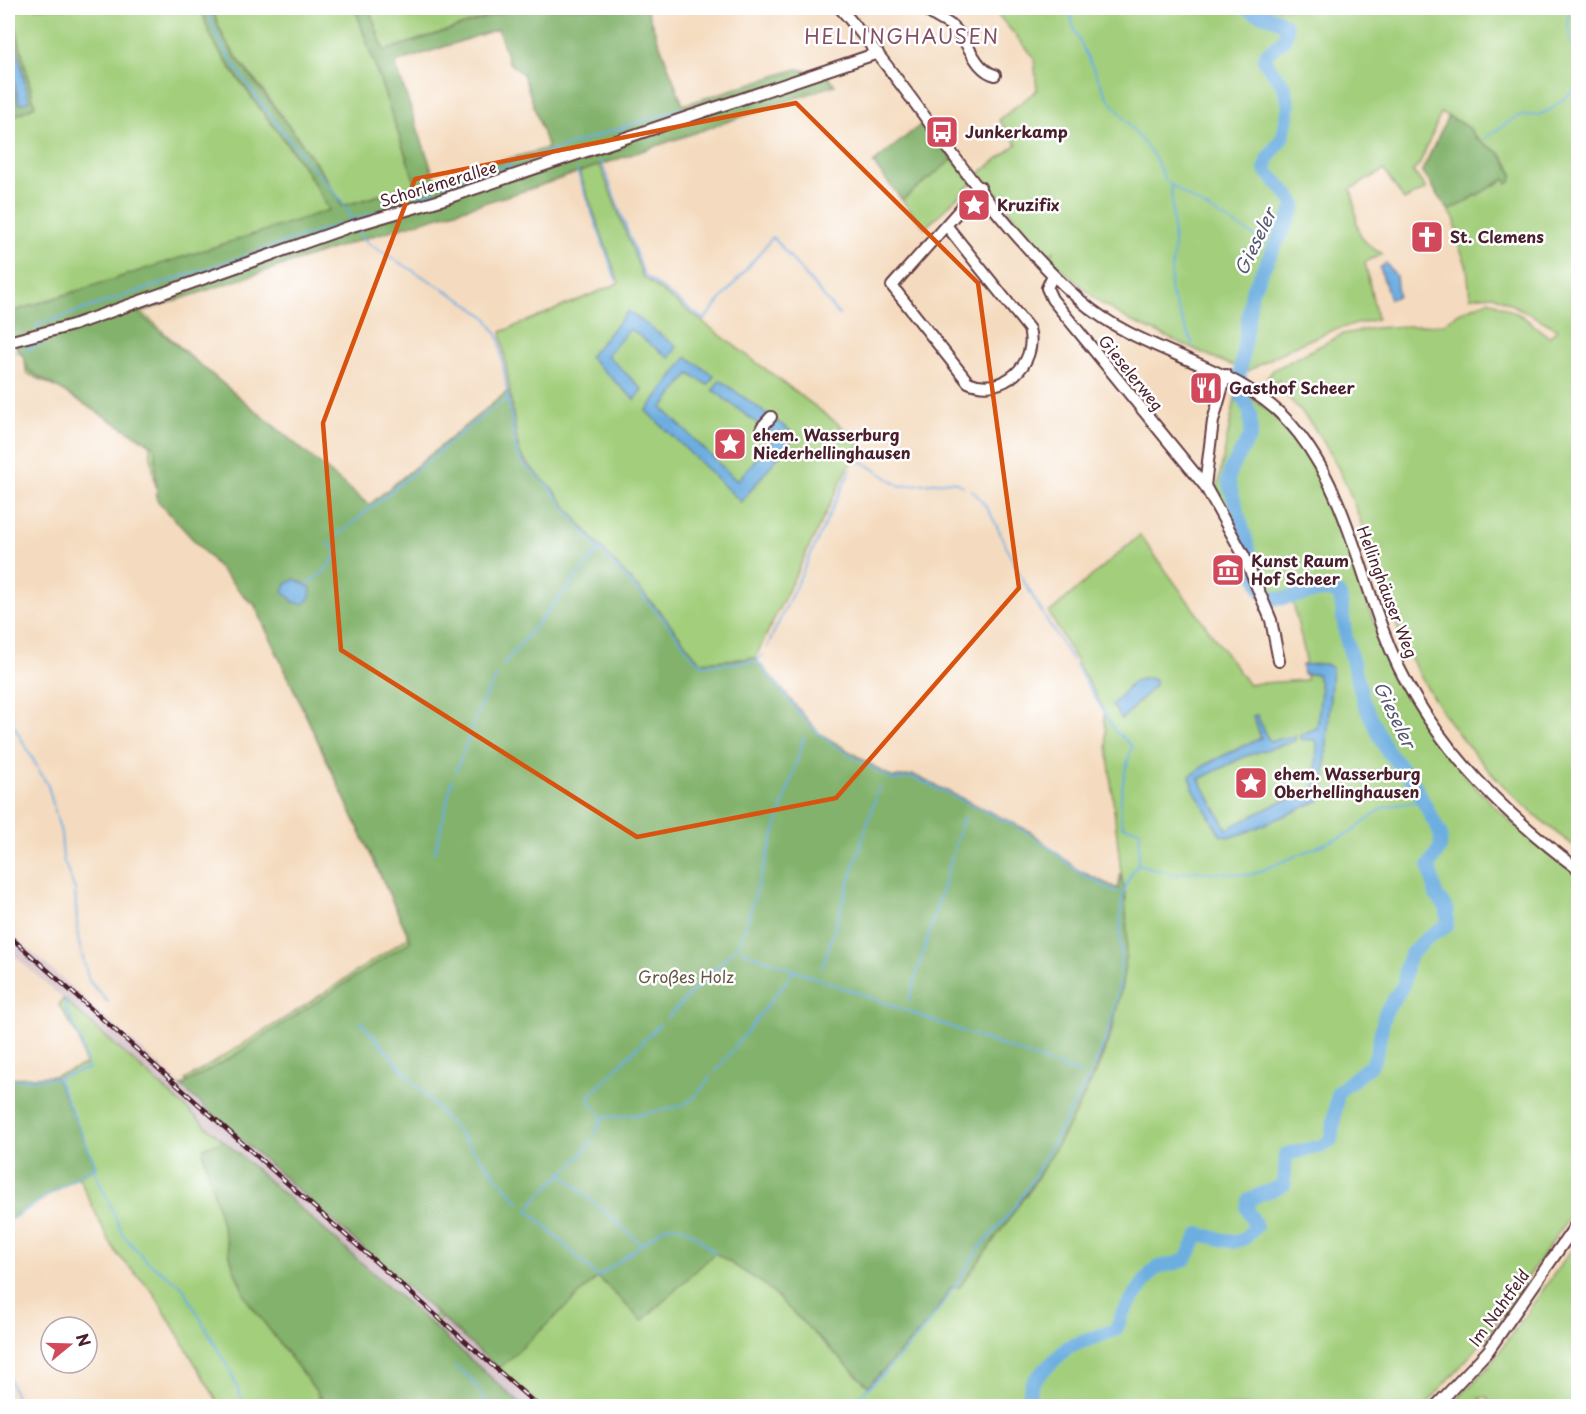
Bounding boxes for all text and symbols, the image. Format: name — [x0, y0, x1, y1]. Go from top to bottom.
district label: HELLINGHAUSEN — [804, 21, 1000, 51]
bus stop icon: Junkerkamp — [924, 114, 960, 150]
place label: Junkerkamp — [965, 119, 1068, 143]
street label: Schorlemerallee — [376, 154, 499, 212]
place icon: Kruzifix — [956, 187, 992, 223]
place label: Kruzifix — [997, 192, 1060, 216]
water label: Gieseler — [1227, 201, 1284, 279]
church icon: St. Clemens — [1409, 219, 1445, 255]
place label: St. Clemens — [1450, 224, 1544, 248]
street label: Gieselerweg — [1094, 329, 1170, 416]
restaurant icon: Gasthof Scheer — [1188, 370, 1224, 406]
place label: Gasthof Scheer — [1229, 375, 1355, 399]
place label: ehem. Wasserburg Niederhellinghausen — [753, 422, 911, 464]
place icon: ehem. Wasserburg Niederhellinghausen — [712, 426, 748, 462]
street label: Hellinghäuser Weg — [1352, 522, 1424, 661]
place label: Kunst Raum Hof Scheer — [1251, 548, 1349, 590]
museum icon: Kunst Raum Hof Scheer — [1210, 552, 1246, 588]
water label: Gieseler — [1368, 676, 1424, 755]
place label: ehem. Wasserburg Oberhellinghausen — [1274, 761, 1421, 803]
place icon: ehem. Wasserburg Oberhellinghausen — [1233, 765, 1269, 801]
park label: Großes Holz — [638, 964, 734, 988]
street label: Im Nahtfeld — [1462, 1264, 1534, 1351]
north arrow — [39, 1315, 99, 1375]
text: N — [71, 1330, 98, 1350]

